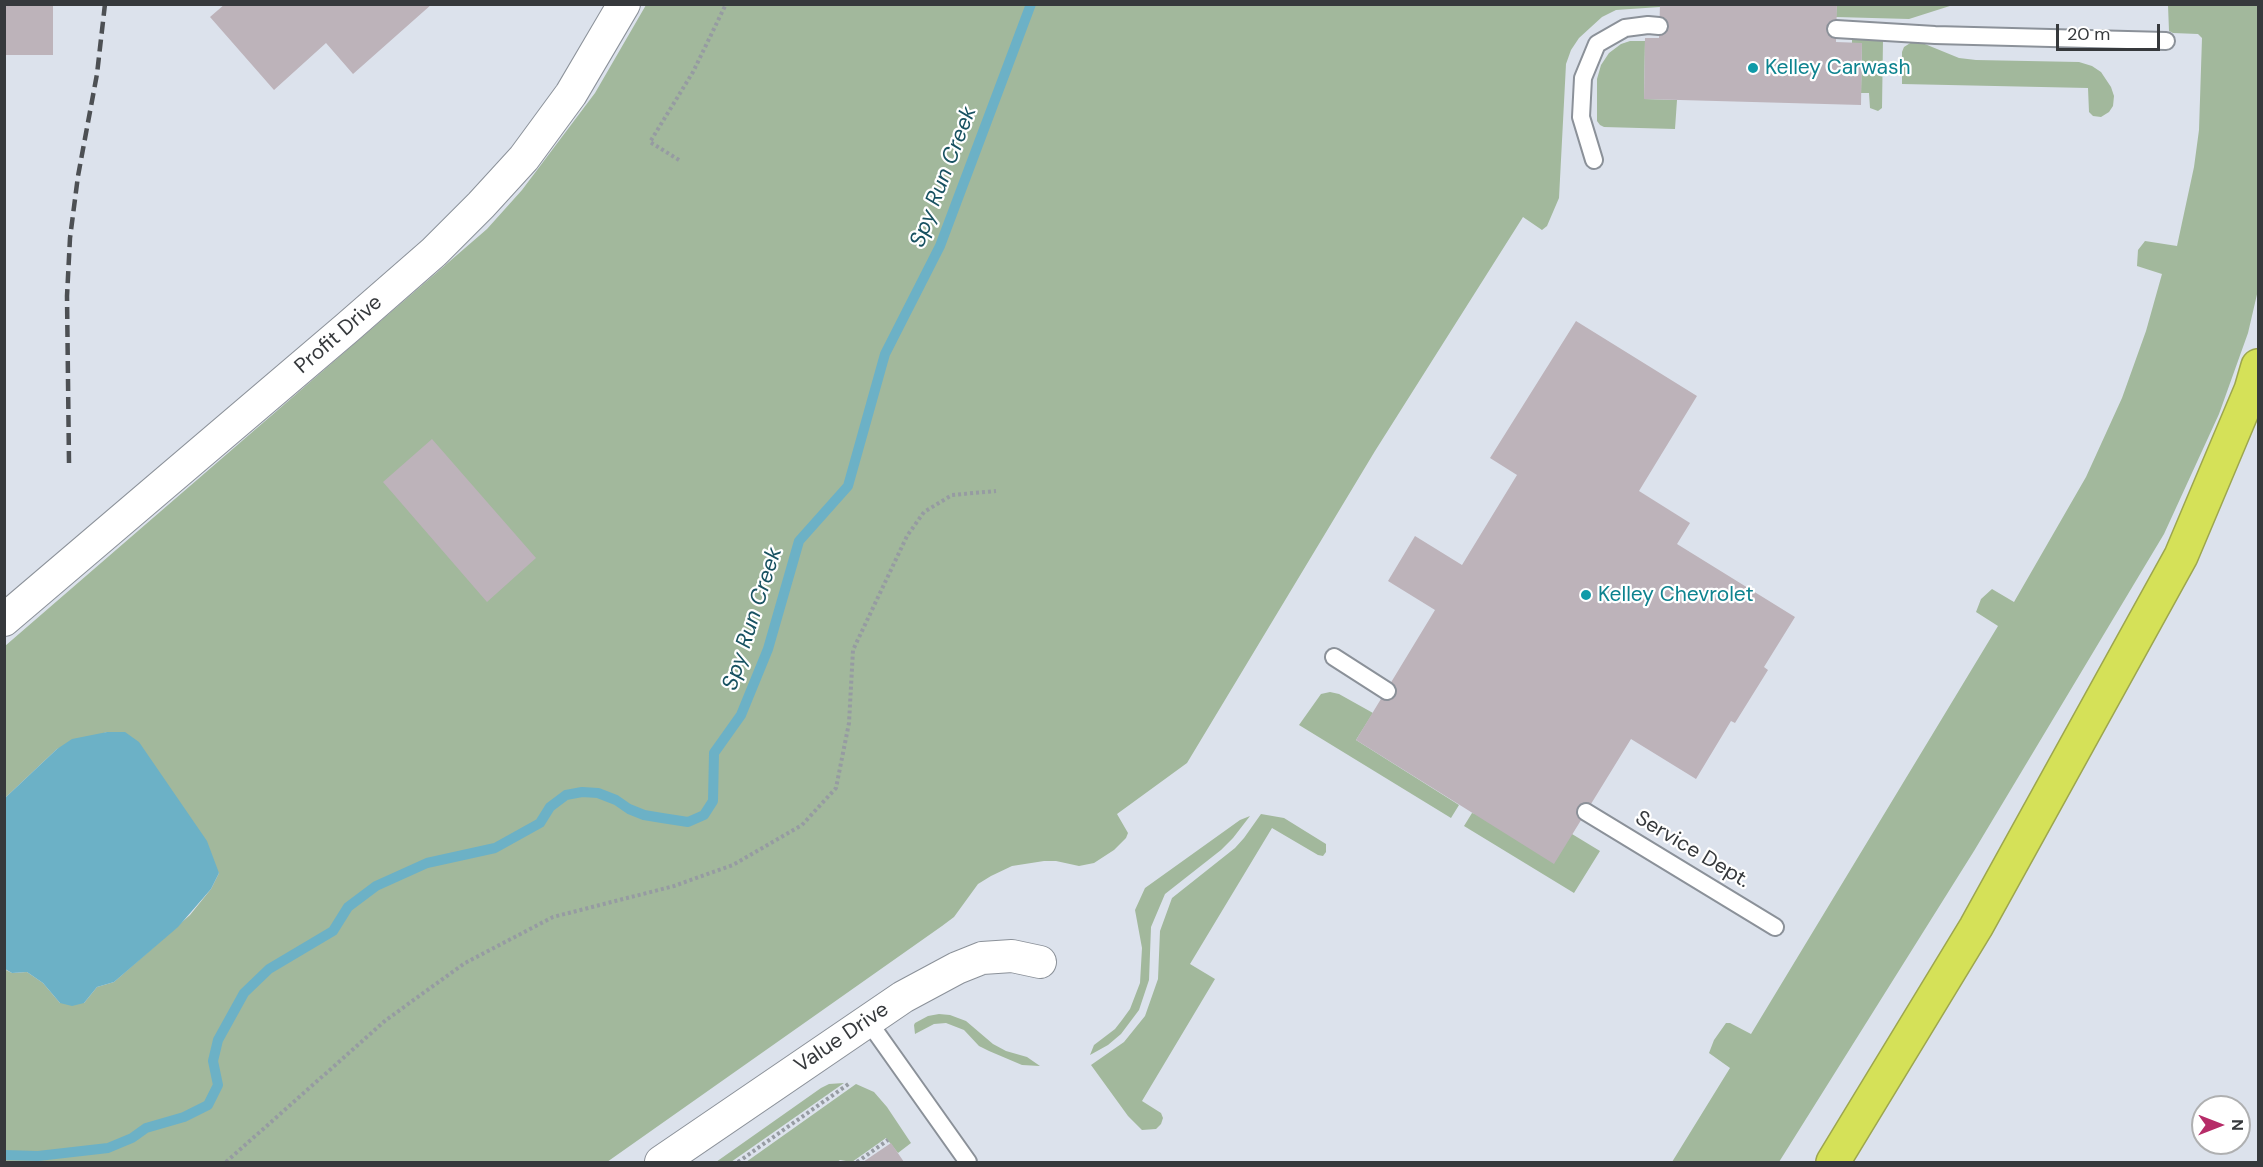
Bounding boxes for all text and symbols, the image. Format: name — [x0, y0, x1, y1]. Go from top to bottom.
scale bar — [2059, 12, 2162, 50]
text: 20 m — [2067, 22, 2110, 46]
place label: Kelley Carwash — [1765, 55, 1911, 81]
marker: Kelley Carwash — [1746, 61, 1760, 75]
water label: Spy Run Creek — [905, 103, 983, 251]
street label: Profit Drive — [290, 290, 388, 380]
water label: Spy Run Creek — [717, 544, 789, 694]
place label: Kelley Chevrolet — [1598, 582, 1754, 608]
marker: Kelley Chevrolet — [1579, 588, 1593, 602]
street label: Service Dept. — [1630, 806, 1754, 894]
street label: Value Drive — [790, 997, 894, 1079]
north arrow — [2191, 1095, 2251, 1155]
text: N — [2227, 1119, 2248, 1131]

